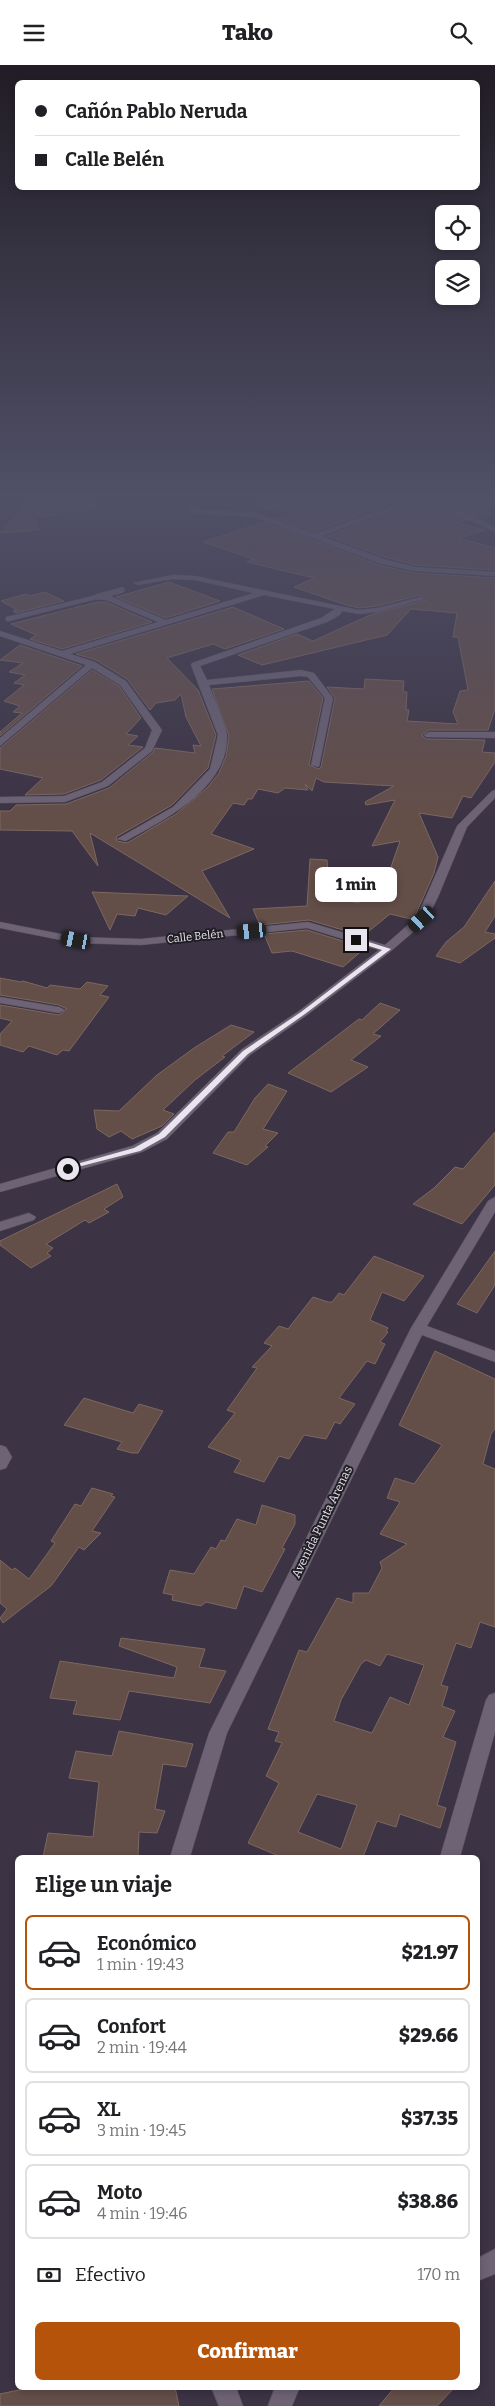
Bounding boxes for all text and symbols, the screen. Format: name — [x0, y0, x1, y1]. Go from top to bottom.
icon: menu — [20, 19, 48, 47]
text: Tako — [222, 19, 273, 46]
icon: search — [447, 19, 475, 47]
text: Cañón Pablo Neruda — [65, 100, 247, 123]
text: Calle Belén — [65, 148, 164, 171]
map controls — [435, 205, 480, 305]
button: locate — [435, 205, 480, 250]
button: layers — [435, 260, 480, 305]
callout: 1 min — [315, 867, 397, 903]
text: 1 min — [336, 875, 376, 894]
car — [405, 903, 438, 935]
car — [236, 922, 267, 940]
street label: Calle Belén — [166, 927, 224, 946]
route end — [345, 929, 367, 951]
car — [59, 930, 92, 950]
route start — [57, 1158, 79, 1180]
street label: Avenida Punta Arenas — [289, 1464, 355, 1580]
text: Elige un viaje — [35, 1871, 172, 1898]
icon: car — [37, 1930, 82, 1975]
text: Económico — [97, 1932, 197, 1955]
text: $21.97 — [401, 1941, 458, 1964]
text: 1 min · 19:43 — [97, 1955, 184, 1974]
icon: car — [37, 2013, 82, 2058]
text: Confort — [97, 2015, 166, 2038]
text: $29.66 — [399, 2024, 458, 2047]
text: 2 min · 19:44 — [97, 2038, 187, 2057]
icon: car — [37, 2096, 82, 2141]
text: XL — [97, 2098, 121, 2121]
text: $37.35 — [401, 2107, 458, 2130]
text: 3 min · 19:45 — [97, 2121, 186, 2140]
icon: car — [37, 2179, 82, 2224]
text: Moto — [97, 2181, 143, 2204]
text: $38.86 — [398, 2190, 458, 2213]
text: 4 min · 19:46 — [97, 2204, 187, 2223]
icon: cash — [35, 2261, 63, 2289]
text: Efectivo — [75, 2263, 146, 2286]
text: 170 m — [417, 2265, 460, 2284]
button: Confirmar — [35, 2322, 460, 2380]

